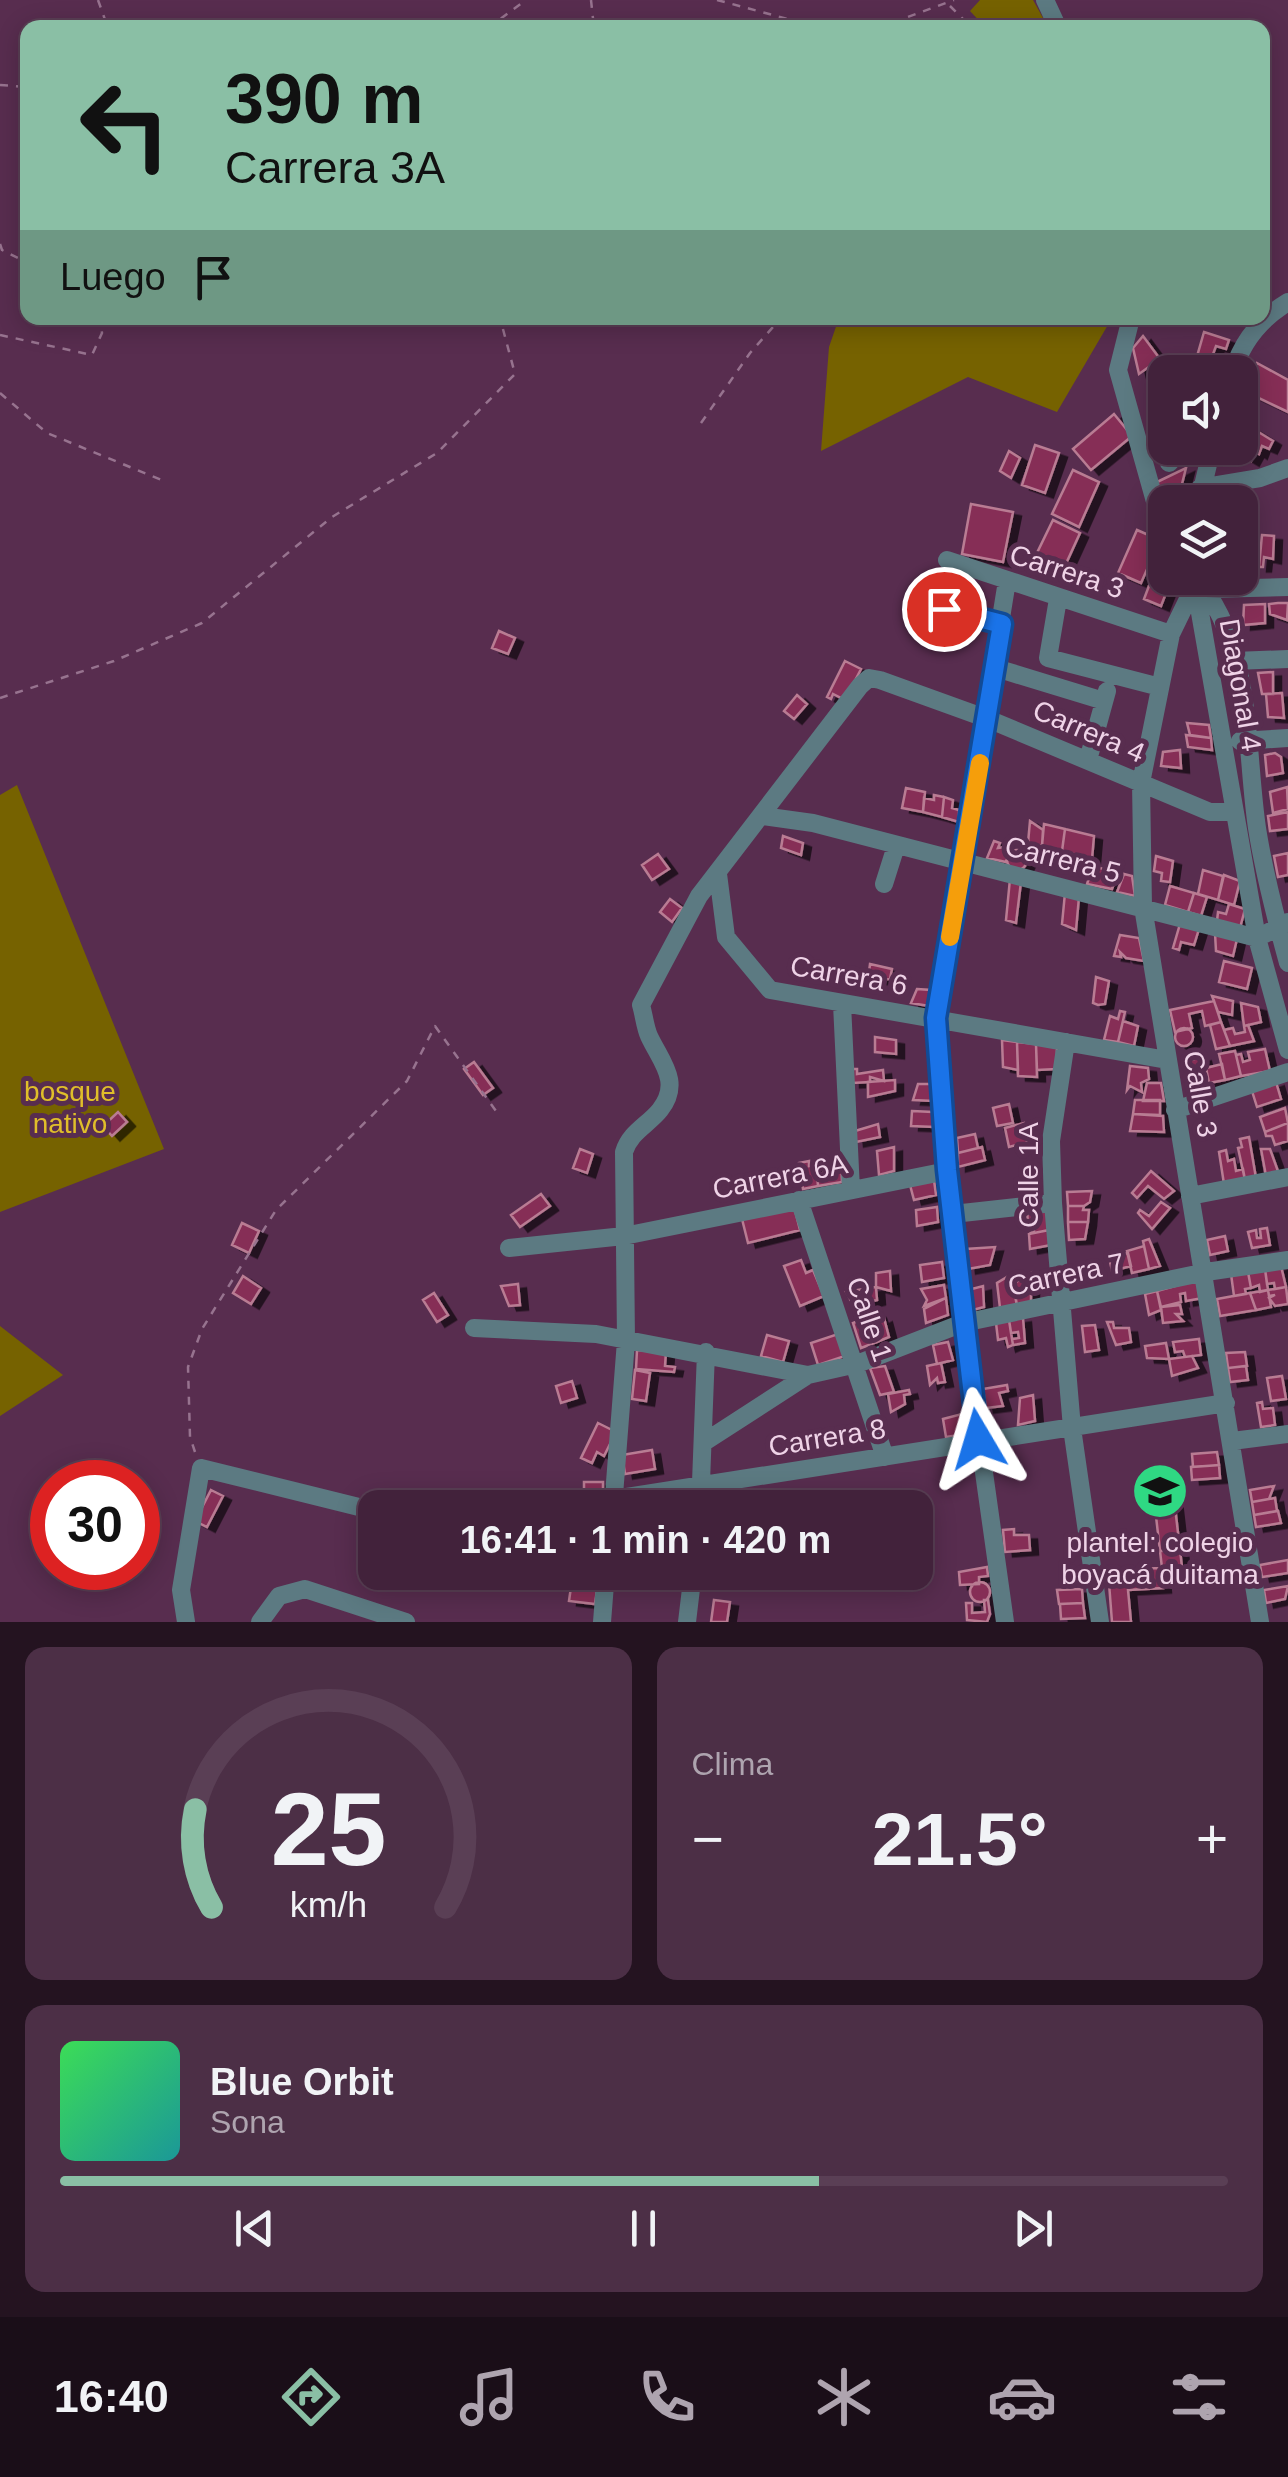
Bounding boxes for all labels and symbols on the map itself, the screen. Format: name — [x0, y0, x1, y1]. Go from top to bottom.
street label: Carrera 3 — [1006, 538, 1128, 604]
pin — [902, 567, 987, 652]
street label: Diagonal 4 — [1214, 616, 1267, 754]
street label: Carrera 4 — [1028, 694, 1149, 769]
street label: Carrera 5 — [1002, 830, 1124, 889]
street label: Carrera 6 — [788, 950, 910, 1001]
street label: Calle 3 — [1178, 1048, 1223, 1140]
park label: bosque nativo — [24, 1076, 116, 1139]
street label: Calle 1A — [1013, 1122, 1044, 1228]
street label: Carrera 6A — [710, 1148, 851, 1205]
street label: Carrera 7 — [1005, 1247, 1127, 1302]
street label: Calle 1 — [841, 1273, 898, 1365]
position arrow — [926, 1387, 1030, 1491]
street label: Carrera 8 — [766, 1413, 888, 1462]
speed limit sign: 30 — [30, 1460, 160, 1590]
school or university icon: plantel: colegio boyacá duitama — [1130, 1461, 1190, 1521]
place label: plantel: colegio boyacá duitama — [1061, 1527, 1259, 1590]

